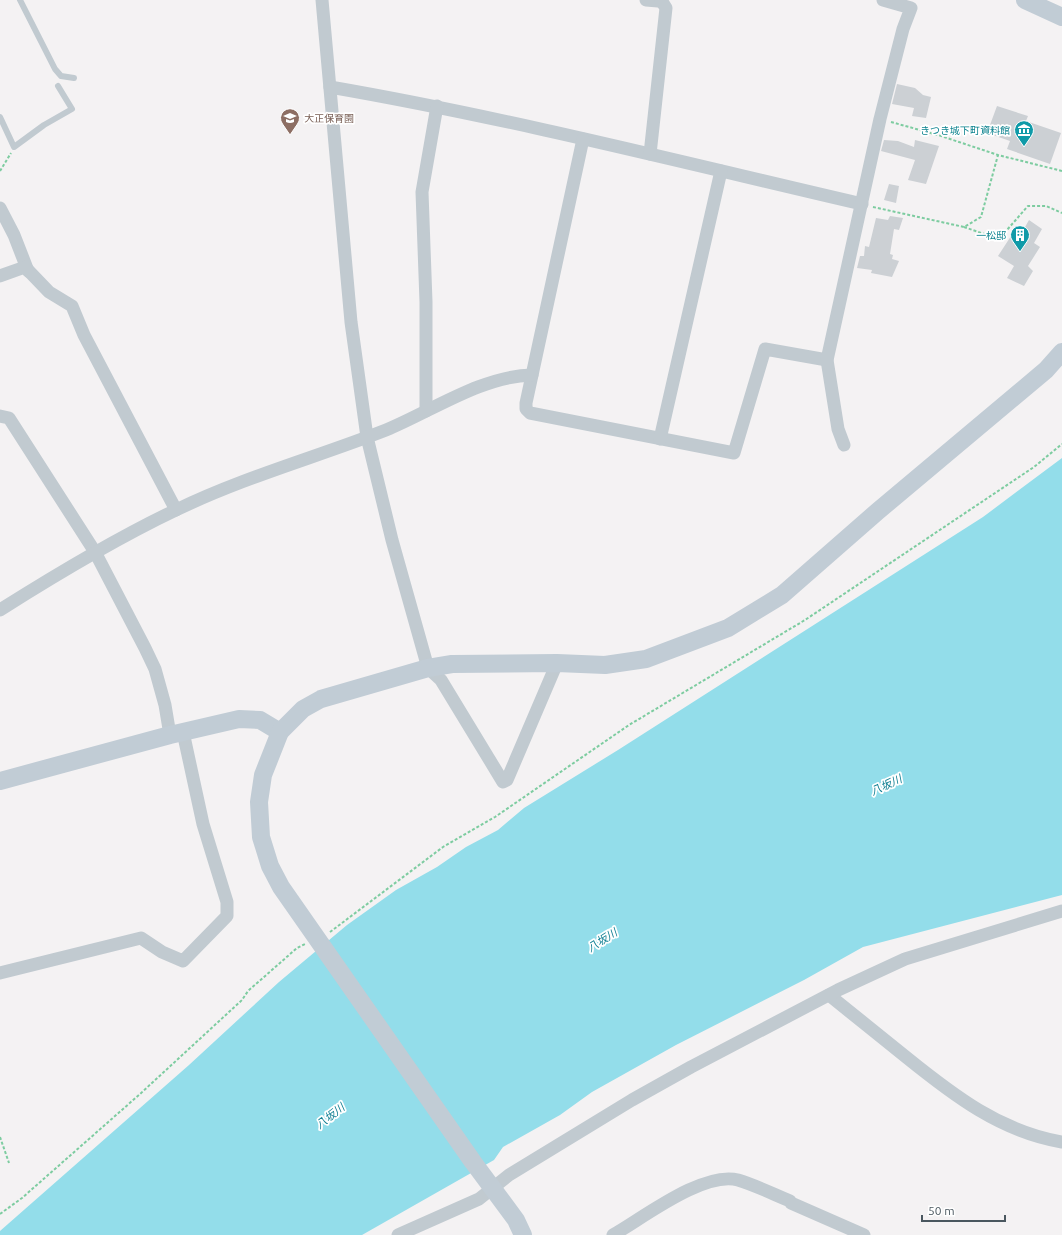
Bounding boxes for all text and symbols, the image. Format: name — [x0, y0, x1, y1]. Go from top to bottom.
school or university icon: 大正保育園 — [279, 107, 301, 135]
place label: 大正保育園 — [304, 113, 354, 124]
museum icon: きつき城下町資料館 — [1013, 119, 1035, 147]
place label: きつき城下町資料館 — [920, 125, 1010, 136]
building icon: 一松邸 — [1009, 224, 1031, 252]
place label: 一松邸 — [976, 230, 1006, 241]
water label: 八坂川 — [869, 772, 904, 797]
water label: 八坂川 — [585, 926, 620, 954]
water label: 八坂川 — [313, 1100, 347, 1131]
scale bar — [922, 1197, 1005, 1223]
text: 50 m — [928, 1204, 955, 1217]

